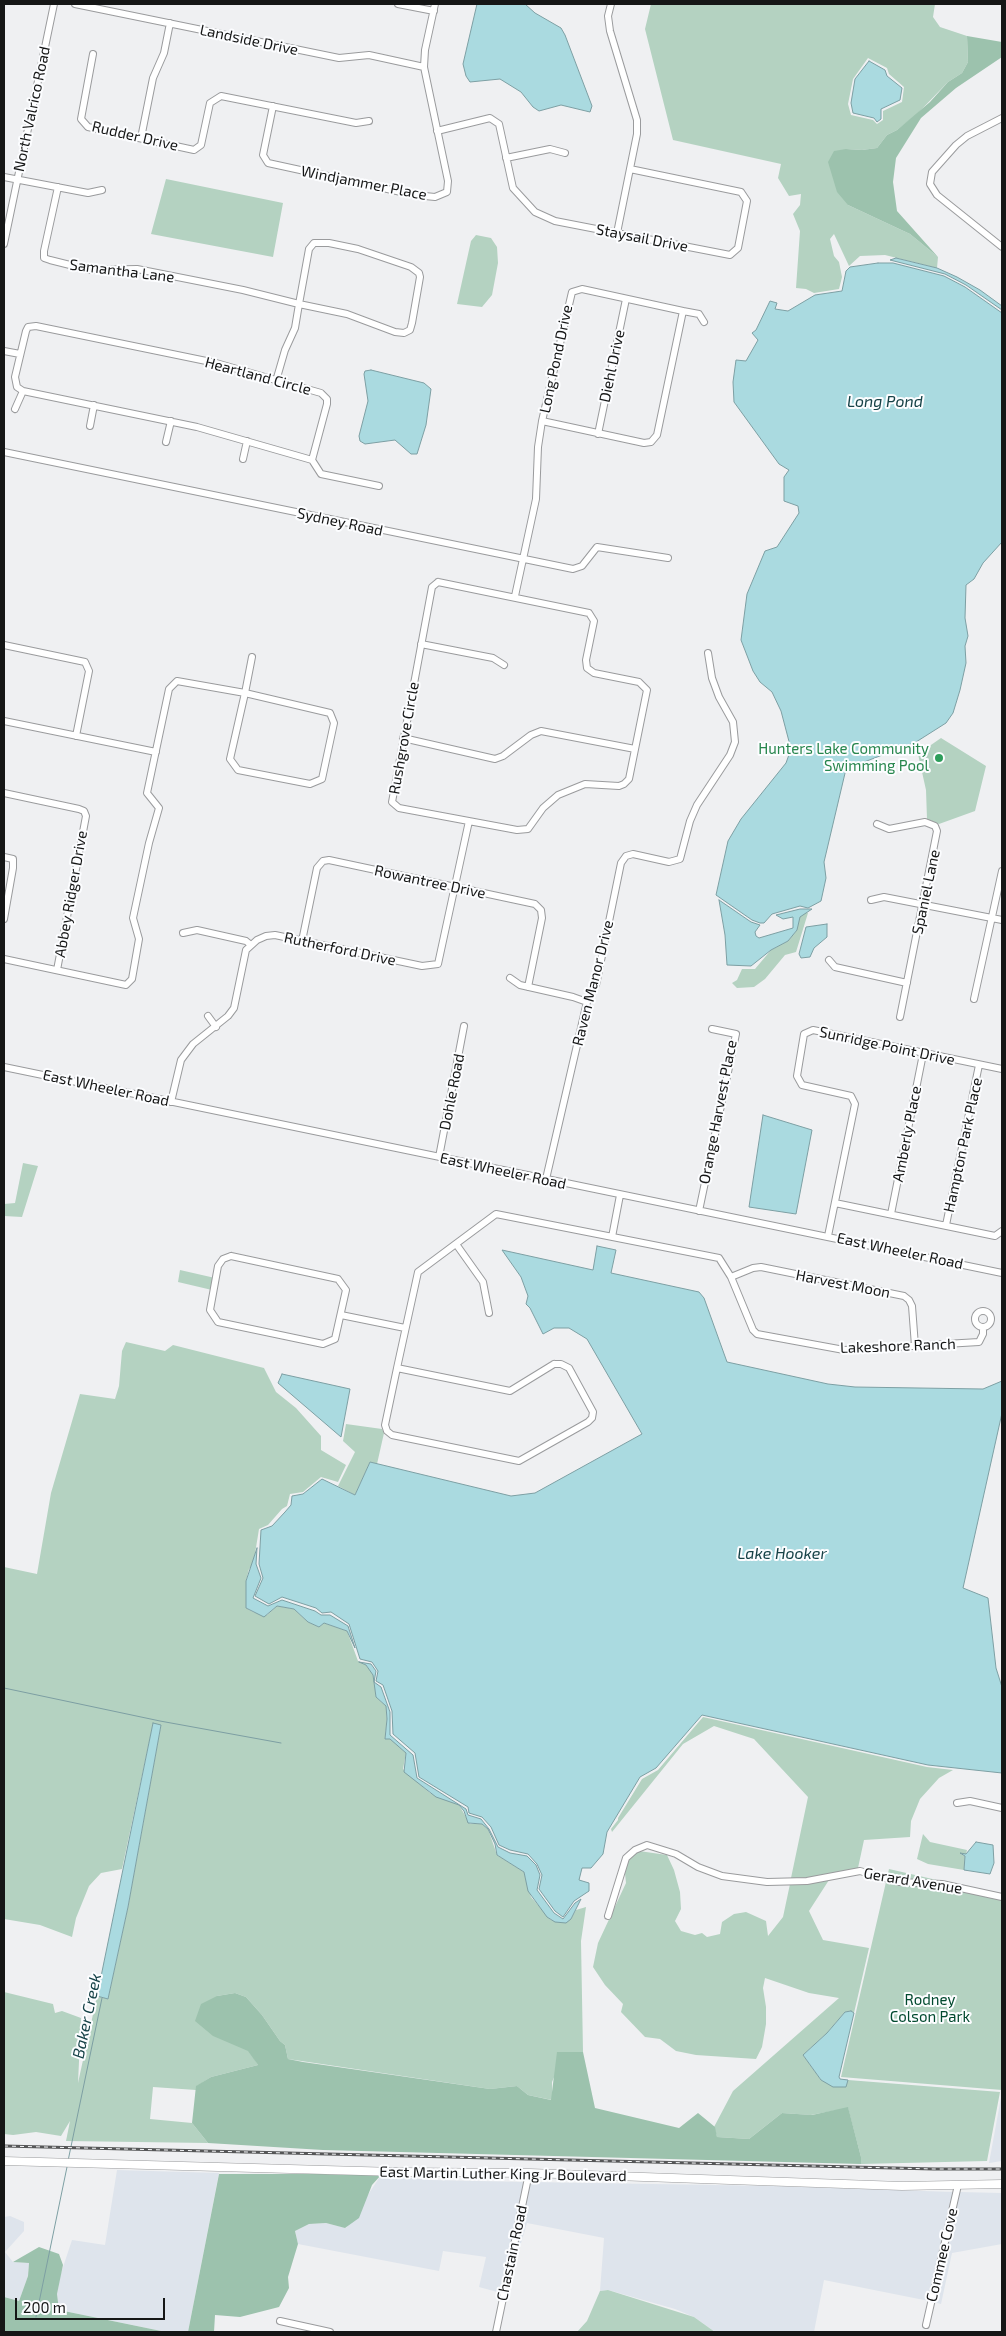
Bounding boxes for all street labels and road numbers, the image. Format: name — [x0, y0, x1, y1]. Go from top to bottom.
street label: Landside Drive — [198, 21, 300, 59]
street label: North Valrico Road — [10, 45, 54, 173]
street label: Rudder Drive — [90, 117, 180, 155]
street label: Windjammer Place — [300, 162, 428, 204]
street label: Staysail Drive — [595, 220, 689, 256]
street label: Samantha Lane — [69, 256, 175, 286]
street label: Long Pond Drive — [536, 303, 576, 415]
street label: Diehl Drive — [596, 328, 628, 404]
street label: Heartland Circle — [203, 353, 313, 399]
street label: Sydney Road — [295, 504, 385, 540]
street label: Rushgrove Circle — [385, 680, 423, 796]
street label: Abbey Ridger Drive — [51, 829, 91, 959]
street label: Spaniel Lane — [908, 848, 944, 936]
street label: Rowantree Drive — [373, 861, 487, 903]
street label: Raven Manor Drive — [569, 918, 617, 1048]
street label: Rutherford Drive — [282, 928, 398, 970]
street label: Sunridge Point Drive — [818, 1023, 956, 1069]
street label: Orange Harvest Place — [695, 1038, 741, 1186]
street label: Dohle Road — [436, 1052, 468, 1132]
street label: East Wheeler Road — [41, 1066, 171, 1110]
street label: Hampton Park Place — [940, 1076, 986, 1214]
street label: Amberly Place — [889, 1085, 925, 1183]
street label: East Wheeler Road — [438, 1149, 568, 1193]
street label: East Wheeler Road — [835, 1229, 965, 1273]
street label: Harvest Moon — [794, 1266, 892, 1302]
street label: Lakeshore Ranch — [840, 1335, 956, 1357]
street label: Gerard Avenue — [862, 1864, 964, 1898]
street label: East Martin Luther King Jr Boulevard — [379, 2163, 627, 2185]
street label: Chastain Road — [493, 2203, 531, 2303]
street label: Commee Cove — [922, 2206, 962, 2304]

